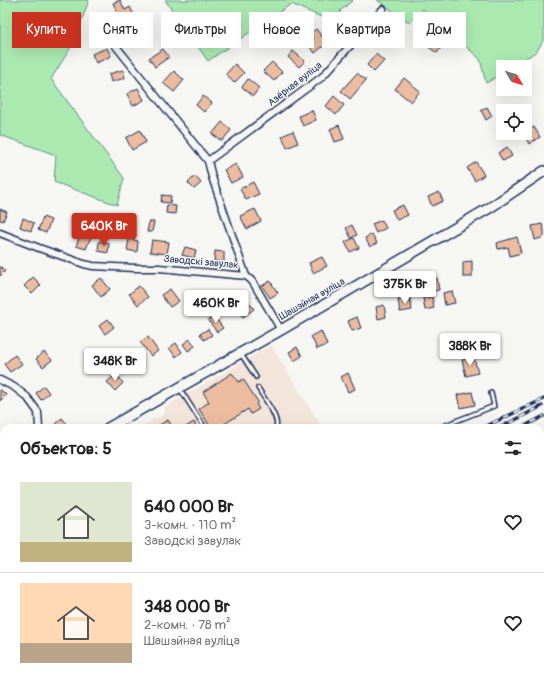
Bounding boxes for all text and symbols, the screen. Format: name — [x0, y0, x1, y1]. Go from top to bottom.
chip: Купить — [12, 12, 81, 48]
chip: Снять — [89, 12, 153, 48]
chip: Фильтры — [161, 12, 241, 48]
chip: Новое — [249, 12, 314, 48]
chip: Квартира — [322, 12, 405, 48]
chip: Дом — [413, 12, 466, 48]
street label: Азёрная вуліца — [266, 59, 325, 109]
north arrow — [496, 60, 532, 96]
map controls — [496, 60, 532, 140]
button: locate — [496, 104, 532, 140]
pin: 640K Br — [67, 213, 141, 247]
text: 640K Br — [81, 218, 127, 234]
street label: Заводскі завулак — [163, 253, 239, 271]
pin: 375K Br — [368, 271, 442, 305]
street label: Шашэйная вуліца — [277, 275, 347, 323]
text: 375K Br — [383, 276, 427, 292]
pin: 460K Br — [179, 290, 253, 324]
text: 460K Br — [193, 295, 239, 311]
pin: 388K Br — [433, 333, 507, 367]
text: 388K Br — [448, 338, 492, 354]
pin: 348K Br — [78, 348, 152, 382]
text: 348K Br — [93, 353, 137, 369]
icon: filters — [502, 437, 524, 459]
text: Объектов: 5 — [20, 438, 112, 459]
text: 640 000 Br — [144, 496, 233, 517]
icon: home — [52, 498, 100, 546]
icon: heart — [502, 511, 524, 533]
text: 3-комн. · 110 m² — [144, 517, 236, 533]
text: Заводскі завулак — [144, 533, 241, 549]
text: 348 000 Br — [144, 596, 230, 617]
icon: home — [52, 599, 100, 647]
icon: heart — [502, 612, 524, 634]
text: 2-комн. · 78 m² — [144, 617, 230, 633]
text: Шашэйная вуліца — [144, 633, 240, 649]

